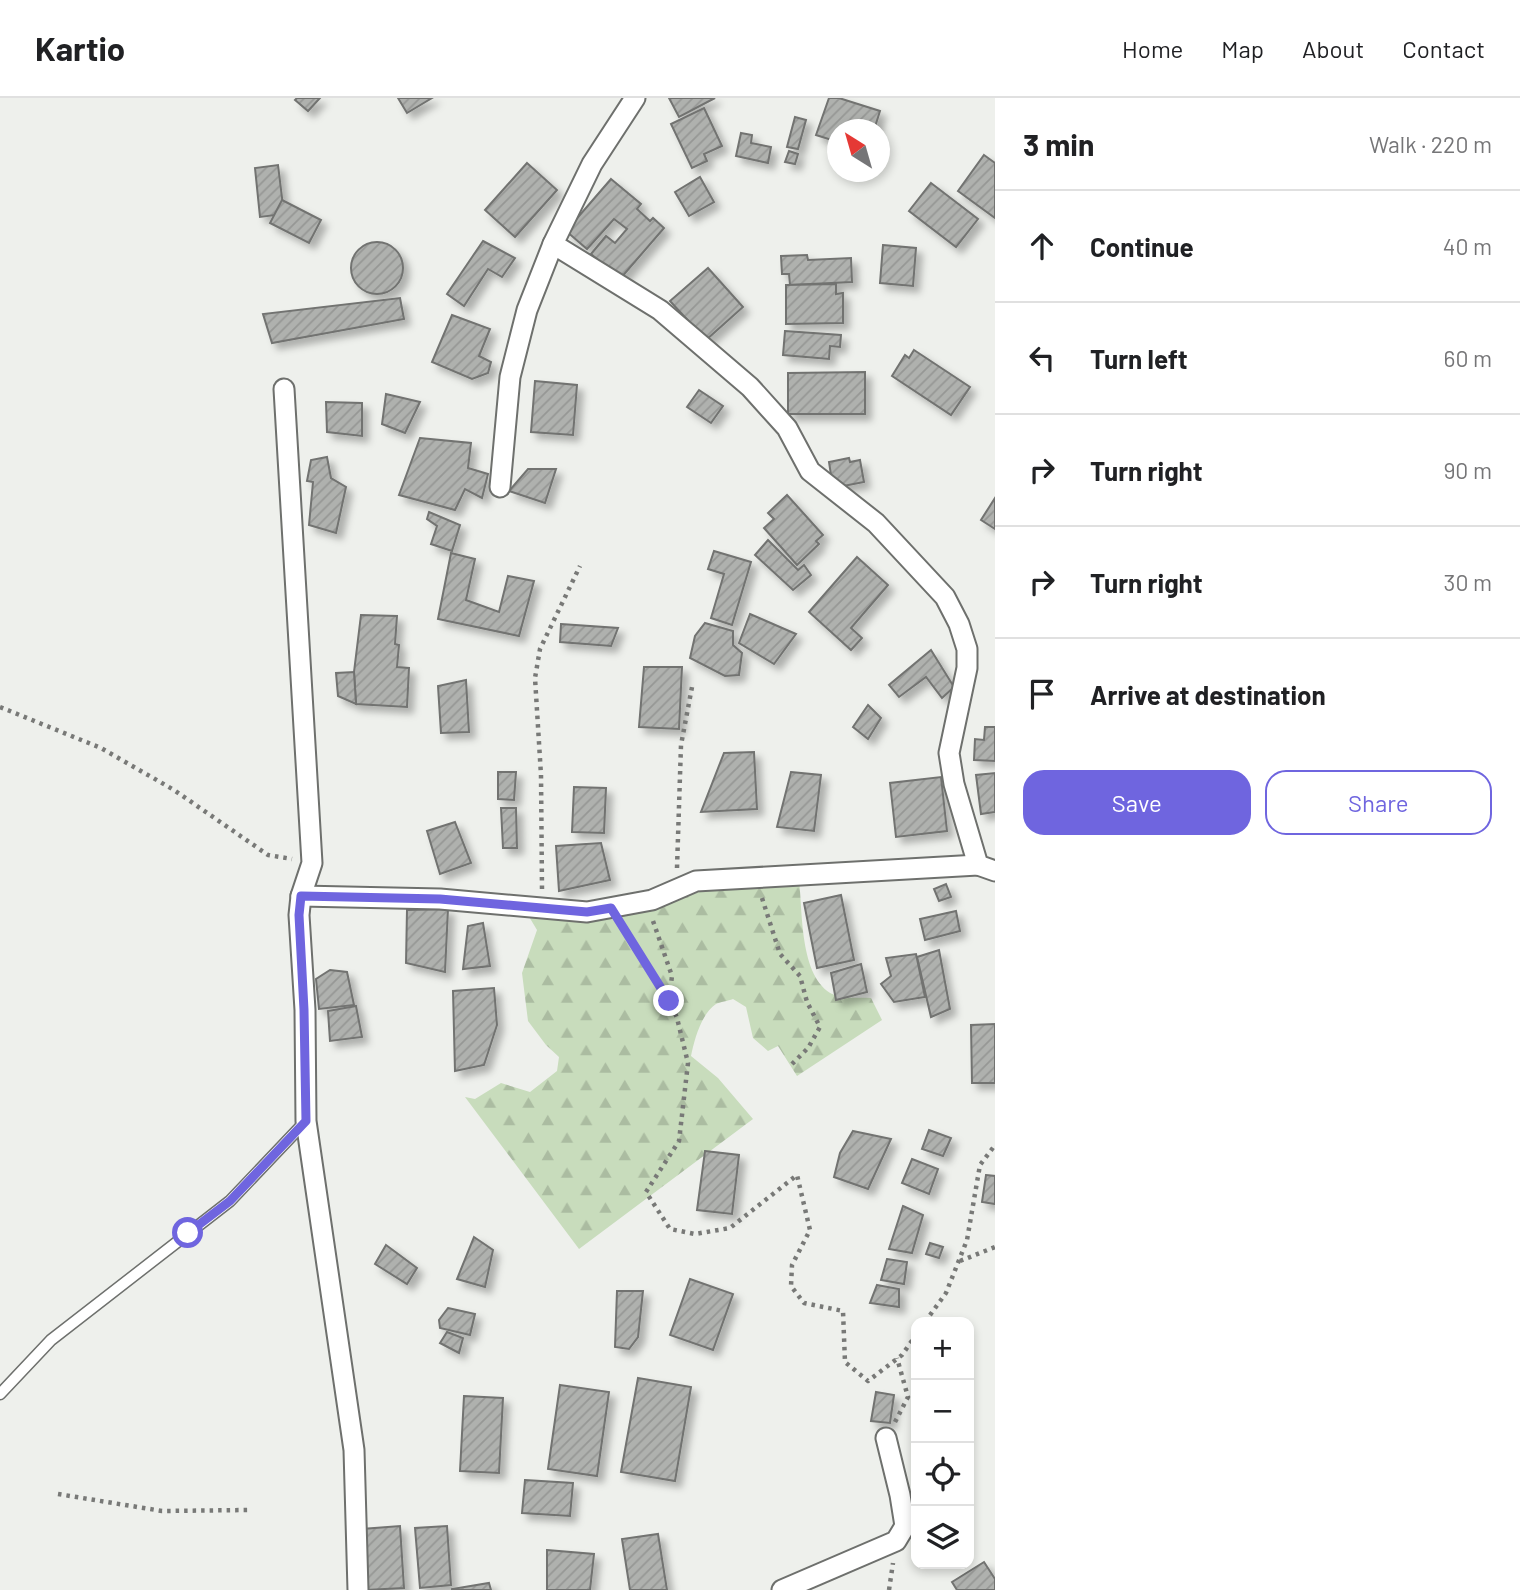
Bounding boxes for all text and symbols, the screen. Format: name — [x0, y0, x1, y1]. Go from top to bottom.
text: Kartio — [35, 28, 125, 68]
text: Home — [1122, 34, 1183, 63]
text: Map — [1221, 34, 1264, 63]
text: About — [1302, 34, 1364, 63]
text: Contact — [1402, 34, 1485, 63]
north arrow — [827, 119, 890, 182]
text: 3 min — [1023, 126, 1094, 162]
text: Walk · 220 m — [1369, 130, 1492, 158]
icon: ahead — [1023, 227, 1061, 265]
text: Continue — [1090, 231, 1194, 262]
text: 40 m — [1443, 232, 1492, 260]
icon: left — [1023, 339, 1061, 377]
text: Turn left — [1090, 343, 1188, 374]
text: 60 m — [1444, 344, 1492, 372]
icon: right — [1023, 451, 1061, 489]
text: Turn right — [1090, 455, 1203, 486]
text: 90 m — [1443, 456, 1492, 484]
icon: right — [1023, 563, 1061, 601]
text: Turn right — [1090, 567, 1203, 598]
text: 30 m — [1444, 568, 1492, 596]
icon: arrive — [1023, 675, 1061, 713]
text: Arrive at destination — [1090, 679, 1326, 710]
button: Save — [1023, 770, 1251, 835]
button: Share — [1265, 770, 1492, 835]
route end — [653, 985, 684, 1016]
route start — [172, 1217, 203, 1248]
map controls — [911, 1317, 974, 1569]
button: + — [911, 1317, 974, 1380]
button: − — [911, 1380, 974, 1443]
button: locate — [911, 1443, 974, 1506]
button: layers — [911, 1506, 974, 1569]

